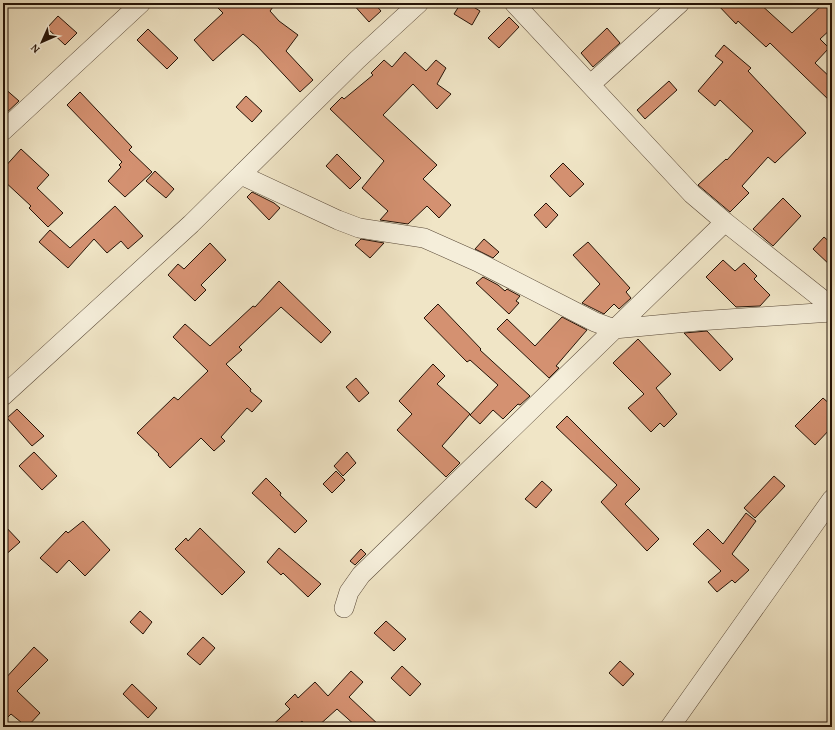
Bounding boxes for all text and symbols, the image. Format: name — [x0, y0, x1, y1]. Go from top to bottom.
north arrow — [22, 22, 62, 62]
text: N — [26, 40, 43, 57]

